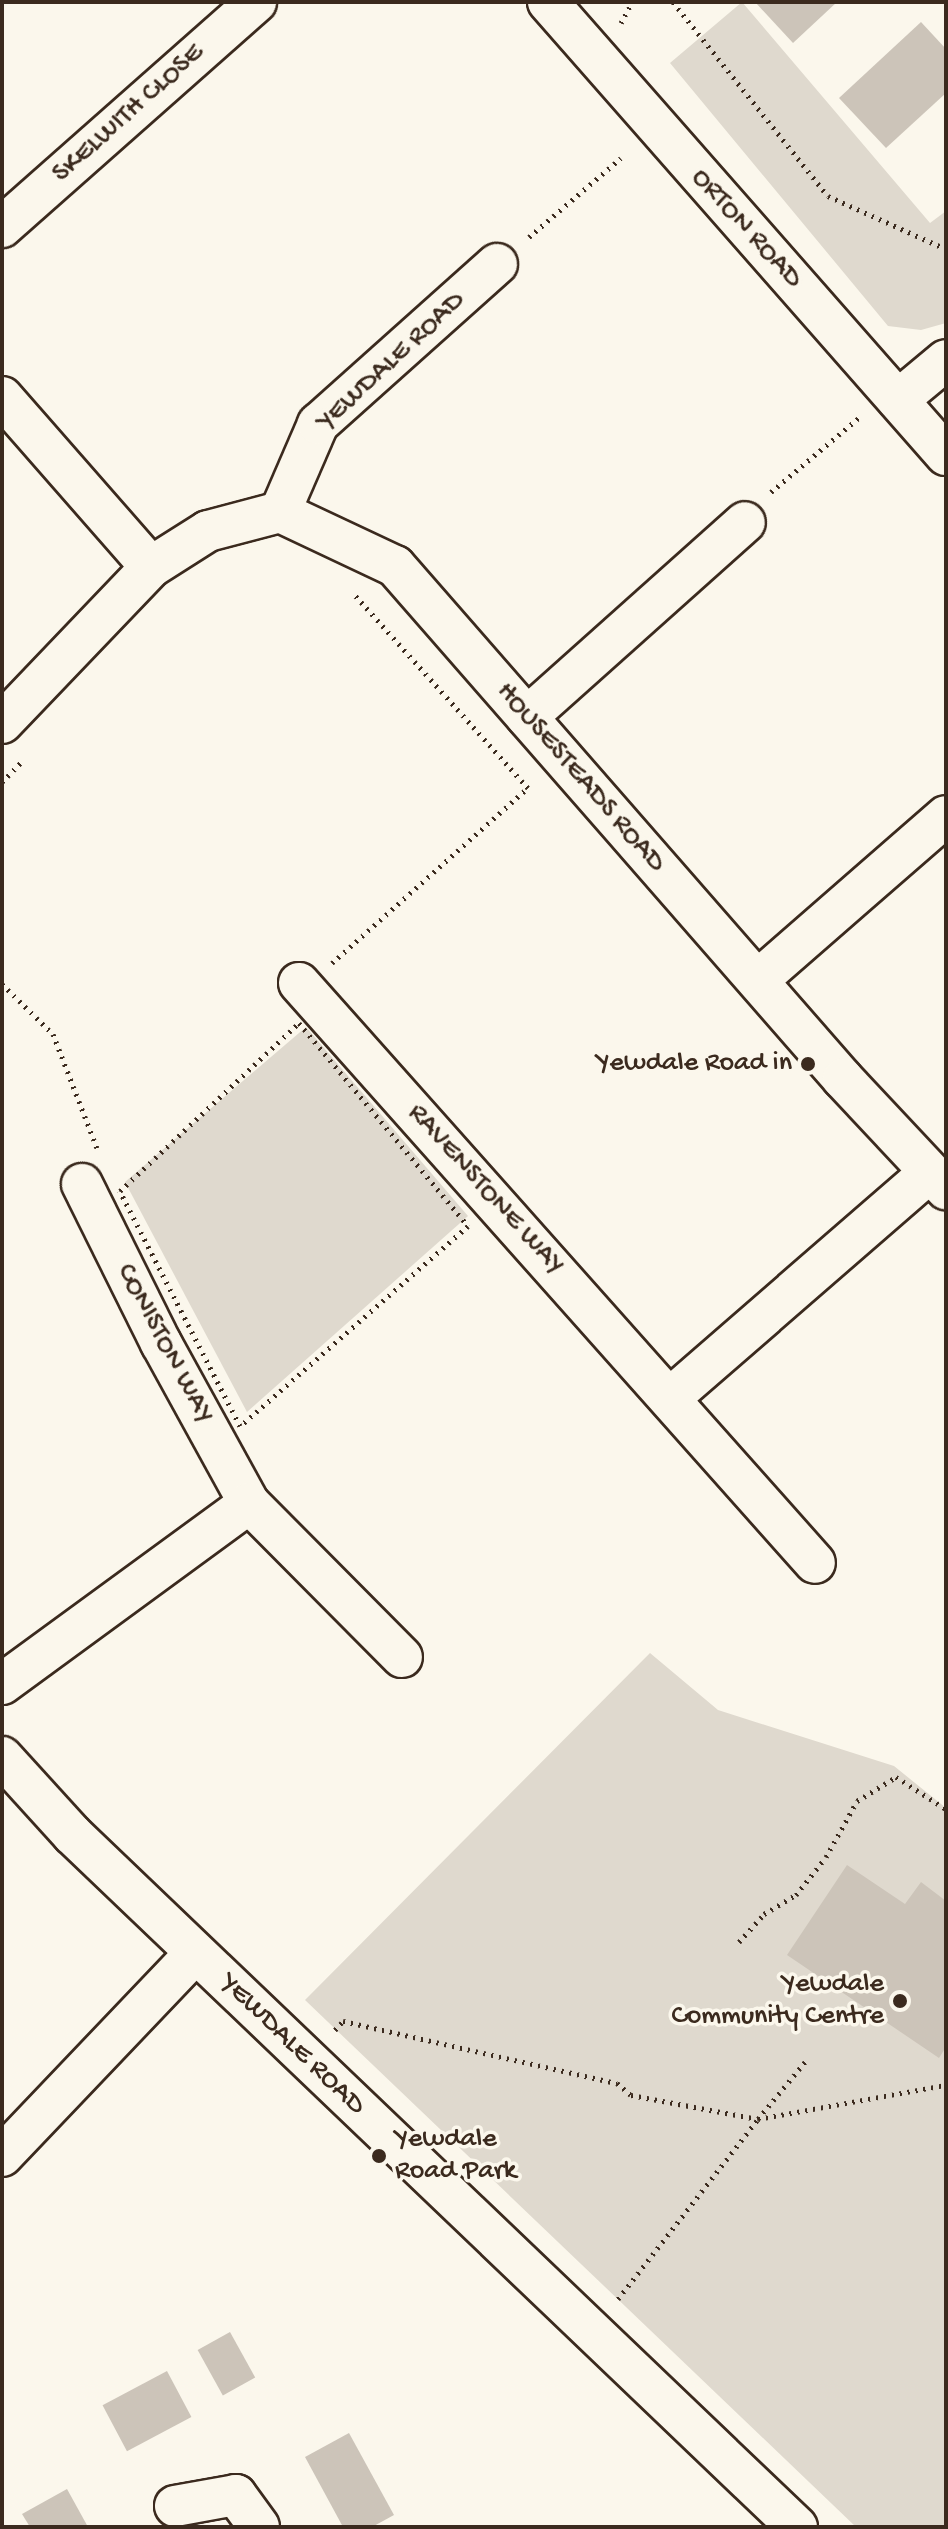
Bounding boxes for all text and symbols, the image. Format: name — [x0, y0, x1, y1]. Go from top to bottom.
street label: SKELWITH CLOSE — [46, 37, 212, 191]
street label: ORTON ROAD — [683, 162, 809, 296]
street label: YEWDALE ROAD — [311, 285, 473, 439]
street label: HOUSESTEADS ROAD — [488, 676, 672, 880]
place label: Yewdale Road in — [597, 1047, 792, 1081]
marker: Yewdale Road in — [799, 1055, 817, 1073]
street label: RAVENSTONE WAY — [399, 1097, 571, 1283]
street label: CONISTON WAY — [108, 1258, 220, 1430]
street label: YEWDALE ROAD — [212, 1967, 372, 2123]
place label: Yewdale Community Centre — [671, 1968, 884, 2034]
marker: Yewdale Community Centre — [891, 1992, 909, 2010]
place label: Yewdale Road Park — [395, 2123, 516, 2189]
marker: Yewdale Road Park — [370, 2147, 388, 2165]

